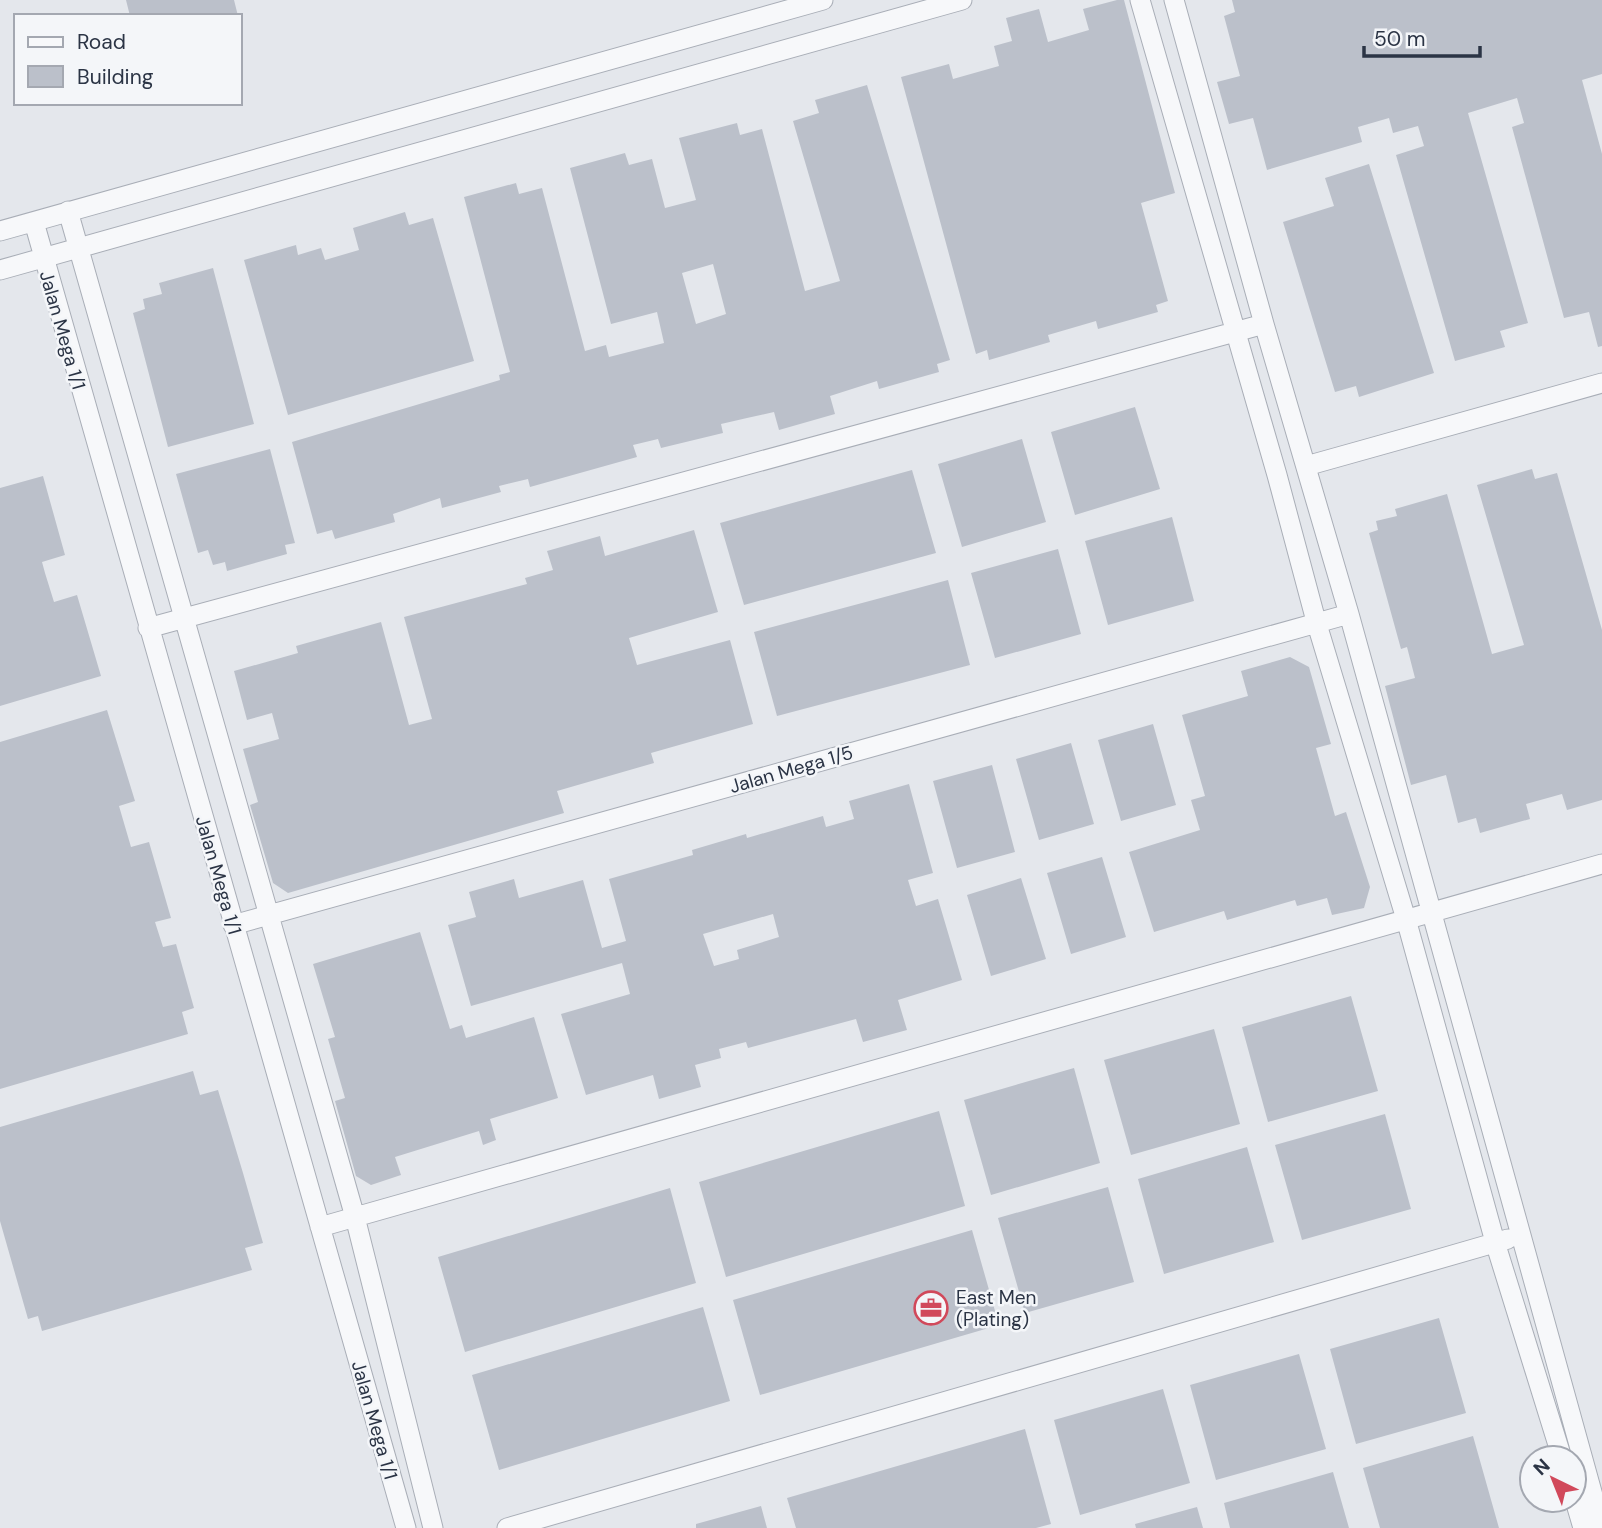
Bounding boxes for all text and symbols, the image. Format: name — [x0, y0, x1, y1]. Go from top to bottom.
legend — [14, 14, 242, 105]
scale bar — [1364, 14, 1480, 58]
text: 50 m — [1374, 25, 1425, 53]
text: Road — [77, 28, 126, 56]
text: Building — [77, 63, 154, 91]
street label: Jalan Mega 1/1 — [34, 268, 91, 392]
street label: Jalan Mega 1/5 — [726, 740, 856, 799]
street label: Jalan Mega 1/1 — [190, 813, 247, 937]
place label: East Men (Plating) — [956, 1285, 1036, 1332]
office icon: East Men (Plating) — [912, 1289, 950, 1327]
street label: Jalan Mega 1/1 — [346, 1358, 403, 1482]
north arrow — [1518, 1444, 1588, 1514]
text: N — [1528, 1453, 1555, 1481]

